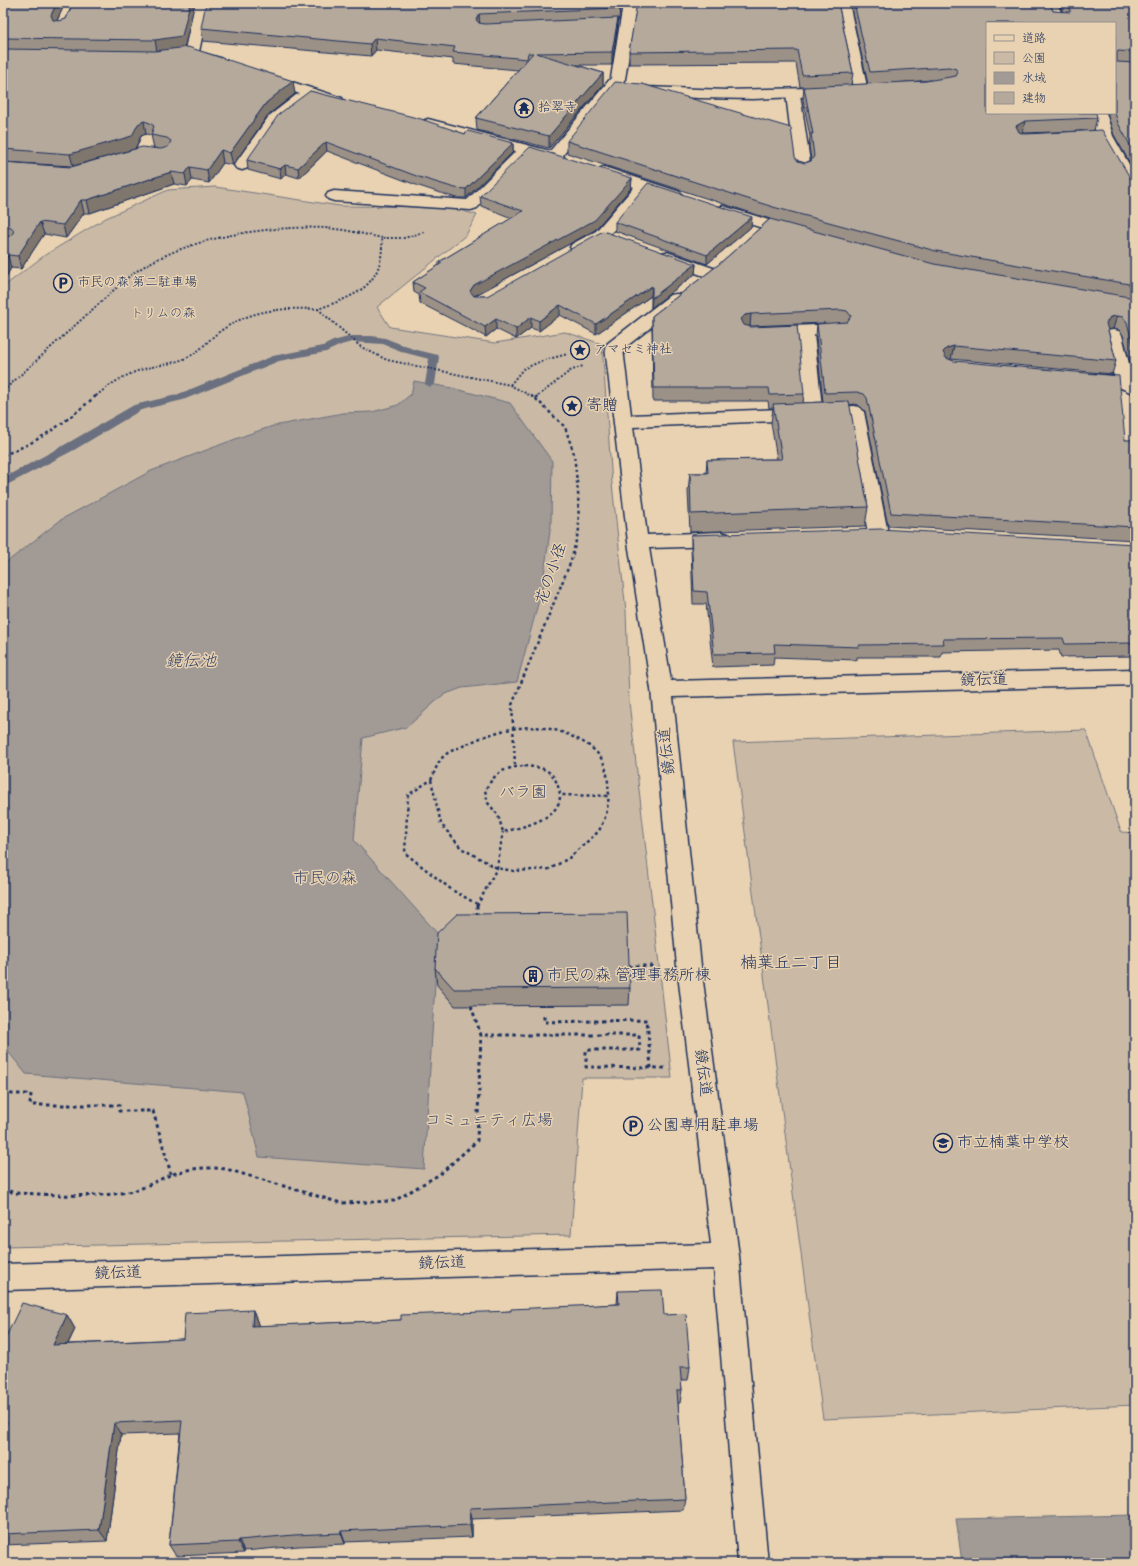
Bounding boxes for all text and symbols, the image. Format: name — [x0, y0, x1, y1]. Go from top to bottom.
legend — [986, 22, 1116, 114]
text: 道路 — [1022, 31, 1046, 48]
text: 公園 — [1022, 51, 1046, 68]
text: 水域 — [1022, 71, 1046, 88]
text: 建物 — [1022, 91, 1046, 108]
temple icon: 拾翠寺 — [513, 97, 535, 119]
place label: 拾翠寺 — [538, 99, 577, 118]
parking icon: 市民の森 第二駐車場 — [52, 272, 74, 294]
place label: 市民の森 第二駐車場 — [77, 274, 197, 293]
park label: トリムの森 — [130, 305, 196, 324]
place icon: アマセミ神社 — [569, 339, 591, 361]
place label: アマセミ神社 — [594, 341, 672, 360]
place icon: 寄贈 — [561, 395, 583, 417]
place label: 寄贈 — [586, 395, 618, 418]
street label: 花の小径 — [531, 540, 573, 608]
water label: 鏡伝池 — [166, 651, 217, 675]
street label: 鏡伝道 — [960, 669, 1008, 693]
street label: 鏡伝道 — [654, 726, 682, 776]
park label: バラ園 — [499, 782, 547, 805]
park label: 市民の森 — [293, 868, 357, 891]
district label: 楠葉丘二丁目 — [740, 953, 842, 977]
building icon: 市民の森 管理事務所棟 — [522, 965, 544, 987]
place label: 市民の森 管理事務所棟 — [547, 965, 711, 988]
street label: 鏡伝道 — [688, 1048, 716, 1098]
park label: コミュニティ広場 — [425, 1110, 553, 1133]
parking icon: 公園専用駐車場 — [622, 1115, 644, 1137]
place label: 公園専用駐車場 — [647, 1115, 759, 1138]
school or university icon: 市立楠葉中学校 — [932, 1132, 954, 1154]
place label: 市立楠葉中学校 — [957, 1132, 1069, 1155]
street label: 鏡伝道 — [418, 1252, 466, 1276]
street label: 鏡伝道 — [94, 1262, 142, 1286]

